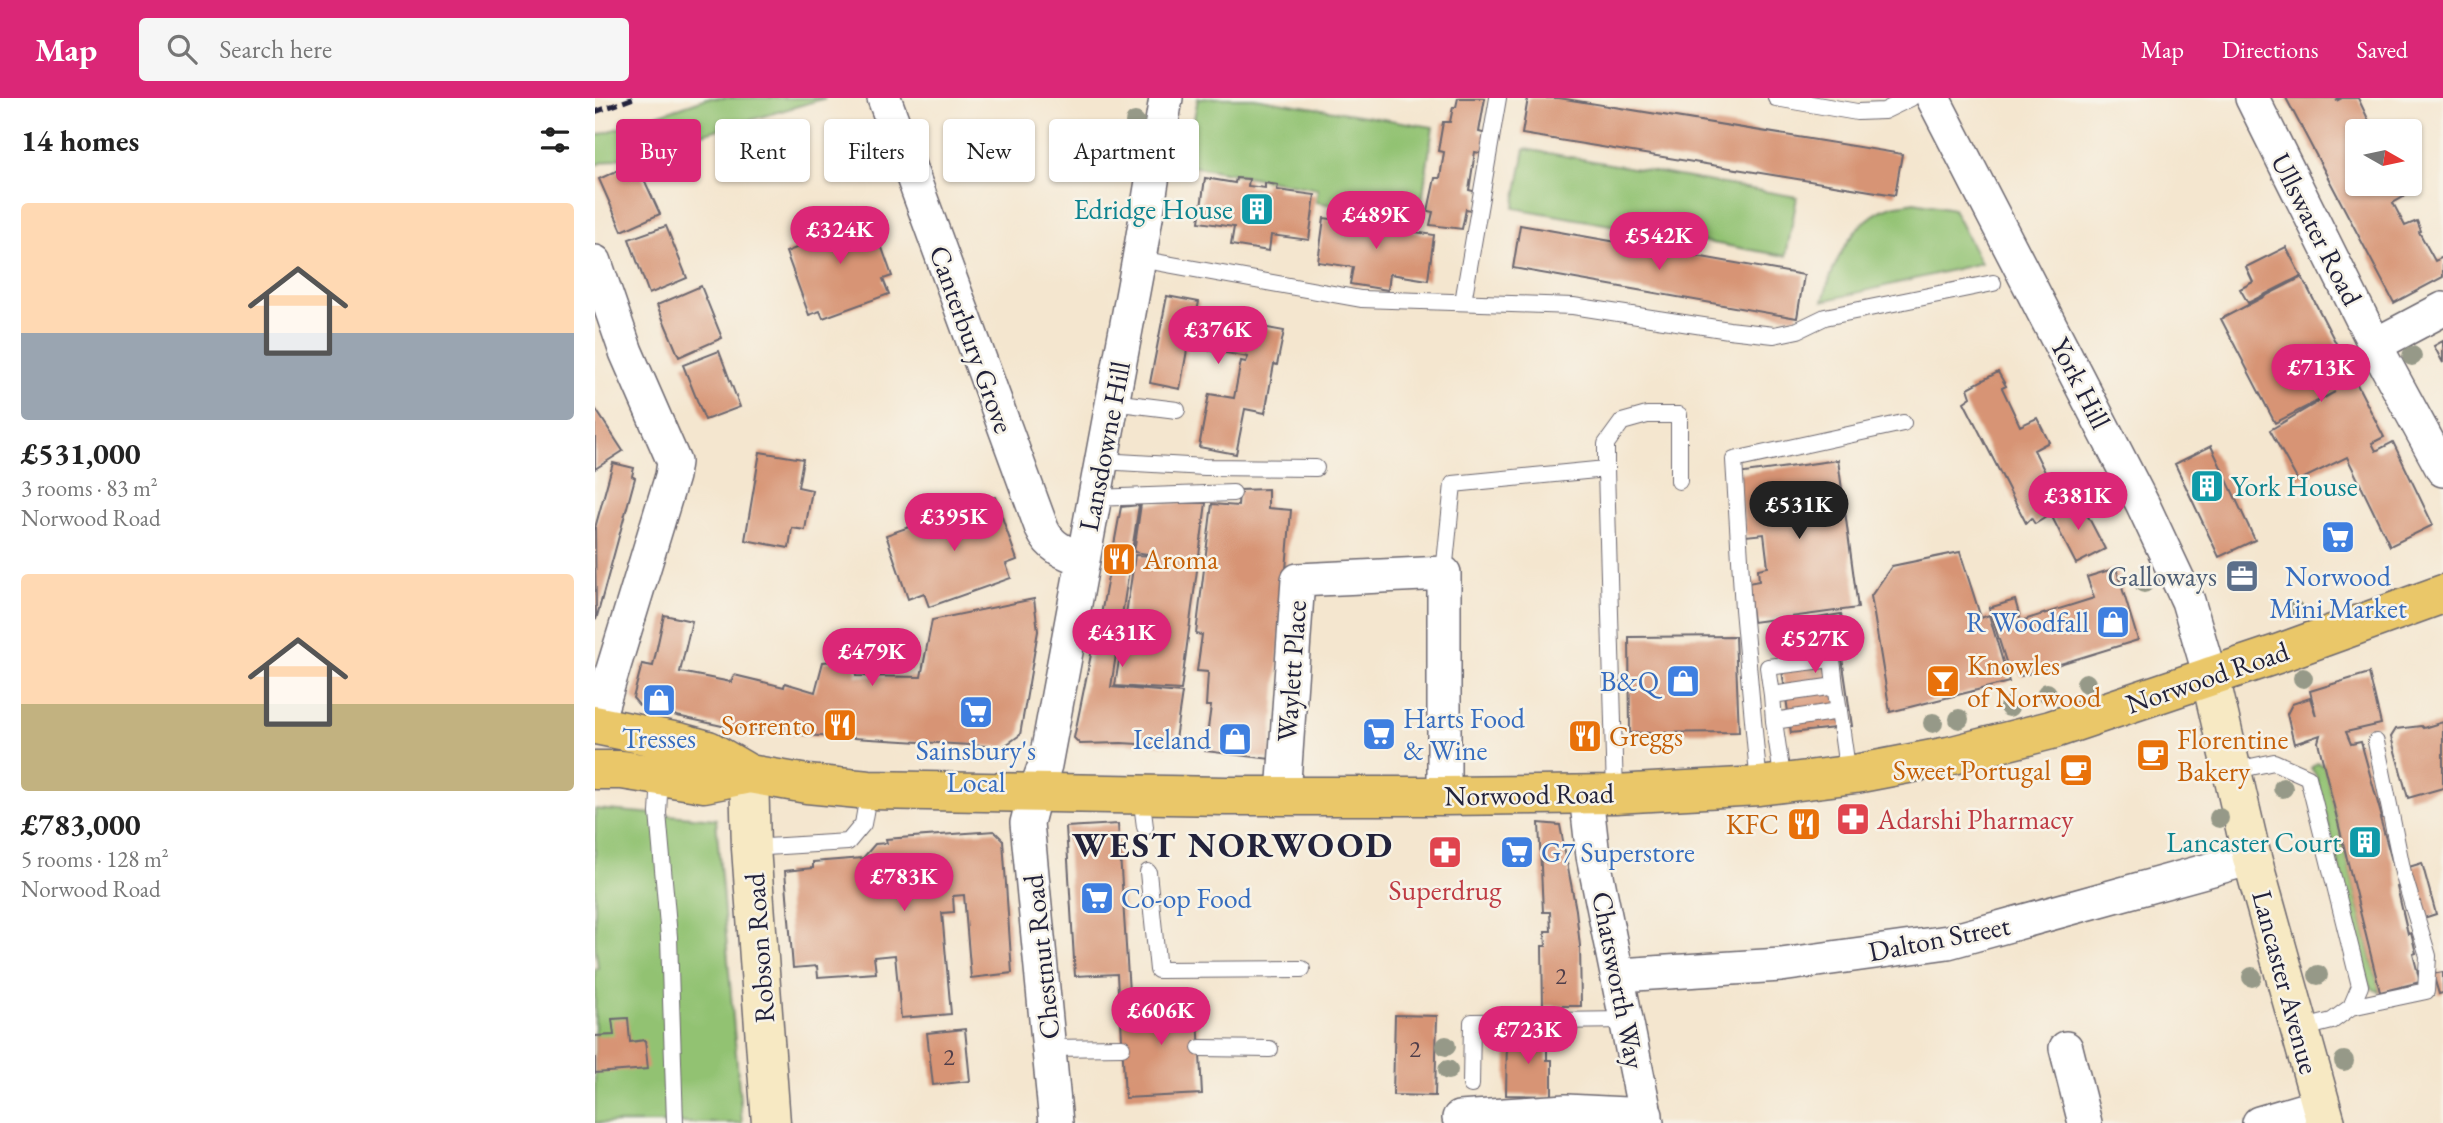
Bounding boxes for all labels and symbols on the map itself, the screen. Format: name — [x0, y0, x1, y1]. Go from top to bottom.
north arrow — [2345, 119, 2422, 196]
street label: Ullswater Road — [2263, 147, 2371, 312]
building icon: Edridge House — [1238, 190, 1276, 228]
place label: Edridge House — [1073, 191, 1233, 227]
pin: £489K — [1327, 192, 1425, 251]
pin: £324K — [791, 206, 889, 266]
pin: £542K — [1610, 212, 1708, 272]
street label: Canterbury Grove — [921, 240, 1023, 438]
pin: £376K — [1169, 306, 1267, 366]
street label: York Hill — [2043, 331, 2119, 435]
pin: £713K — [2272, 344, 2370, 404]
street label: Lansdowne Hill — [1070, 358, 1138, 534]
building icon: York House — [2188, 467, 2226, 505]
place label: York House — [2231, 468, 2358, 504]
pin: £381K — [2029, 472, 2127, 532]
pin: £531K — [1750, 482, 1848, 541]
pin: £395K — [905, 494, 1003, 553]
supermarket icon: Norwood Mini Market — [2319, 518, 2357, 556]
restaurant icon: Aroma — [1100, 540, 1138, 578]
place label: Aroma — [1142, 541, 1219, 577]
office icon: Galloways — [2223, 557, 2261, 595]
place label: Galloways — [2108, 558, 2217, 594]
place label: Norwood Mini Market — [2269, 558, 2407, 626]
street label: Waylett Place — [1268, 599, 1314, 743]
shop icon: R Woodfall — [2094, 603, 2132, 641]
place label: R Woodfall — [1966, 604, 2089, 640]
pin: £431K — [1073, 610, 1171, 669]
pin: £527K — [1766, 616, 1864, 675]
pin: £479K — [823, 628, 921, 688]
street label: Norwood Road — [2121, 632, 2294, 722]
place label: Knowles of Norwood — [1967, 647, 2102, 715]
shop icon: B&Q — [1664, 662, 1702, 700]
bar icon: Knowles of Norwood — [1924, 662, 1962, 700]
place label: B&Q — [1600, 663, 1663, 699]
shop icon: Tresses — [640, 681, 678, 719]
supermarket icon: Sainsbury's Local — [957, 693, 995, 731]
place label: Harts Food & Wine — [1403, 700, 1526, 768]
restaurant icon: Sorrento — [821, 706, 859, 744]
place label: Sorrento — [721, 707, 815, 743]
supermarket icon: Harts Food & Wine — [1360, 715, 1398, 753]
restaurant icon: Greggs — [1566, 717, 1604, 755]
place label: Greggs — [1609, 718, 1683, 754]
place label: Tresses — [622, 720, 696, 756]
shop icon: Iceland — [1216, 720, 1254, 758]
place label: Iceland — [1133, 721, 1212, 757]
place label: Florentine Bakery — [2177, 721, 2288, 789]
place label: Sainsbury's Local — [916, 732, 1036, 800]
cafe icon: Florentine Bakery — [2134, 736, 2172, 774]
cafe icon: Sweet Portugal — [2057, 751, 2095, 789]
place label: Sweet Portugal — [1893, 752, 2051, 788]
street label: Norwood Road — [1444, 775, 1615, 813]
pharmacy icon: Adarshi Pharmacy — [1834, 800, 1872, 838]
place label: Adarshi Pharmacy — [1876, 801, 2074, 837]
restaurant icon: KFC — [1785, 805, 1823, 843]
place label: KFC — [1726, 806, 1779, 842]
district label: WEST NORWOOD — [1072, 822, 1394, 867]
building icon: Lancaster Court — [2346, 823, 2384, 861]
place label: Lancaster Court — [2166, 824, 2341, 860]
pharmacy icon: Superdrug — [1426, 833, 1464, 871]
supermarket icon: G7 Superstore — [1498, 833, 1536, 871]
place label: G7 Superstore — [1541, 834, 1695, 870]
pin: £783K — [855, 854, 953, 913]
street label: Robson Road — [736, 871, 782, 1024]
street label: Chestnut Road — [1014, 872, 1068, 1041]
place label: Superdrug — [1388, 872, 1502, 908]
supermarket icon: Co-op Food — [1078, 879, 1116, 917]
place label: Co-op Food — [1121, 880, 1253, 916]
street label: Lancaster Avenue — [2244, 886, 2328, 1078]
street label: Chatsworth Way — [1584, 888, 1654, 1072]
street label: Dalton Street — [1865, 907, 2013, 969]
house number: 2 — [1555, 960, 1567, 991]
pin: £606K — [1112, 988, 1210, 1047]
pin: £723K — [1479, 1006, 1577, 1066]
house number: 2 — [1409, 1033, 1421, 1064]
house number: 2 — [943, 1041, 955, 1072]

